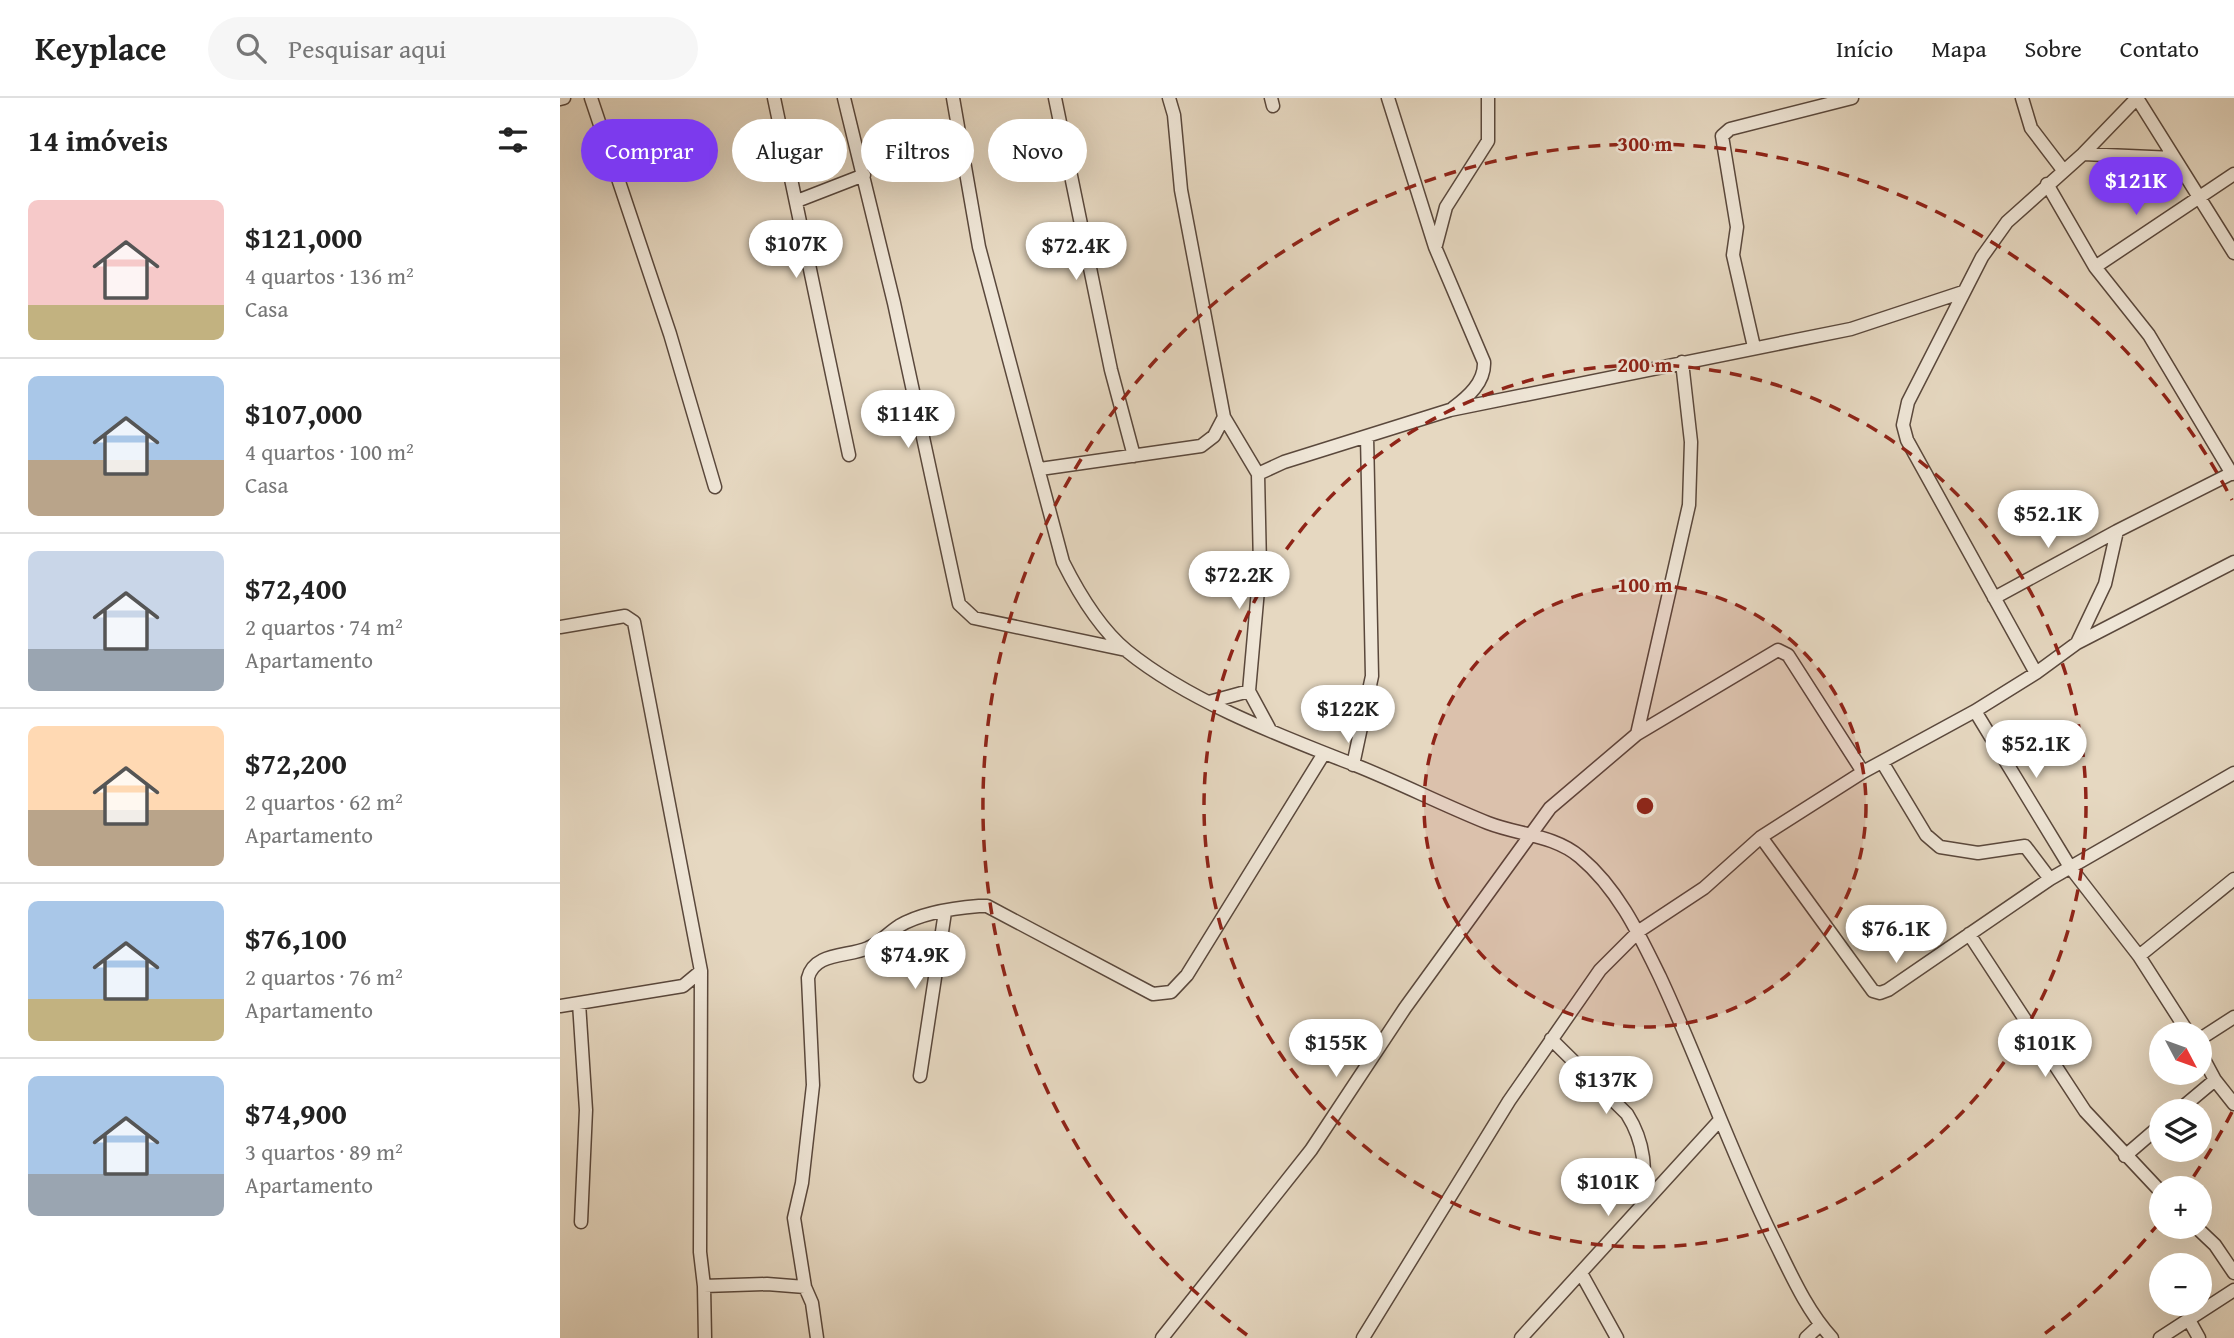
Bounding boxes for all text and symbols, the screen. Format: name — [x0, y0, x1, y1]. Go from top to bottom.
search box — [208, 17, 698, 80]
text: Keyplace — [35, 24, 166, 72]
icon: search — [232, 29, 270, 67]
text: Pesquisar aqui — [288, 29, 446, 68]
text: Início — [1836, 31, 1893, 66]
text: Mapa — [1931, 31, 1987, 66]
text: Sobre — [2025, 31, 2082, 66]
text: Contato — [2120, 31, 2199, 66]
text: 14 imóveis — [28, 118, 168, 162]
chip: Comprar — [581, 119, 718, 182]
chip: Alugar — [732, 119, 847, 182]
chip: Filtros — [861, 119, 974, 182]
chip: Novo — [988, 119, 1087, 182]
icon: filters — [494, 121, 532, 159]
text: 300 m — [1617, 128, 1673, 159]
pin: $121K — [2087, 158, 2185, 217]
text: $121K — [2105, 163, 2167, 196]
text: $121,000 — [245, 215, 362, 259]
pin: $107K — [747, 220, 845, 280]
pin: $72.4K — [1019, 222, 1133, 282]
text: $107K — [765, 226, 827, 259]
icon: home — [84, 228, 168, 312]
text: $72.4K — [1042, 228, 1110, 261]
text: 4 quartos · 136 m² — [245, 259, 414, 292]
text: Casa — [245, 292, 288, 325]
text: 200 m — [1617, 349, 1673, 380]
pin: $114K — [859, 390, 957, 450]
text: $107,000 — [245, 391, 362, 435]
text: $114K — [877, 396, 939, 429]
icon: home — [84, 404, 168, 488]
text: 4 quartos · 100 m² — [245, 435, 414, 468]
text: Casa — [245, 468, 288, 501]
pin: $52.1K — [1991, 490, 2105, 550]
text: $52.1K — [2014, 496, 2082, 529]
pin: $72.2K — [1182, 552, 1296, 611]
text: $72.2K — [1205, 557, 1273, 590]
text: $72,400 — [245, 566, 347, 610]
text: 100 m — [1617, 569, 1673, 600]
icon: home — [84, 579, 168, 663]
text: 2 quartos · 74 m² — [245, 610, 403, 643]
text: Apartamento — [245, 643, 373, 676]
pin: $122K — [1299, 686, 1397, 745]
text: $122K — [1317, 691, 1379, 724]
pin: $52.1K — [1979, 720, 2093, 780]
text: $52.1K — [2002, 726, 2070, 759]
text: $72,200 — [245, 741, 347, 785]
icon: home — [84, 754, 168, 838]
text: 2 quartos · 62 m² — [245, 785, 403, 818]
centre of rings — [1633, 794, 1657, 818]
text: Apartamento — [245, 818, 373, 851]
pin: $76.1K — [1839, 906, 1953, 965]
text: $76.1K — [1862, 911, 1930, 944]
text: $76,100 — [245, 916, 347, 960]
icon: home — [84, 929, 168, 1013]
pin: $74.9K — [858, 932, 972, 991]
text: $74.9K — [881, 937, 949, 970]
text: 2 quartos · 76 m² — [245, 960, 403, 993]
text: Apartamento — [245, 993, 373, 1026]
pin: $155K — [1287, 1020, 1385, 1079]
pin: $101K — [1996, 1020, 2094, 1079]
north arrow — [2149, 1022, 2212, 1085]
map controls — [2149, 1022, 2212, 1316]
text: $155K — [1305, 1025, 1367, 1058]
text: $101K — [2014, 1025, 2076, 1058]
pin: $137K — [1557, 1056, 1655, 1116]
text: $137K — [1575, 1062, 1637, 1095]
text: $74,900 — [245, 1091, 347, 1135]
button: layers — [2149, 1099, 2212, 1162]
icon: home — [84, 1104, 168, 1188]
text: 3 quartos · 89 m² — [245, 1135, 403, 1168]
pin: $101K — [1559, 1158, 1657, 1218]
text: $101K — [1577, 1164, 1639, 1197]
text: Apartamento — [245, 1168, 373, 1201]
button: + — [2149, 1176, 2212, 1239]
button: − — [2149, 1253, 2212, 1316]

